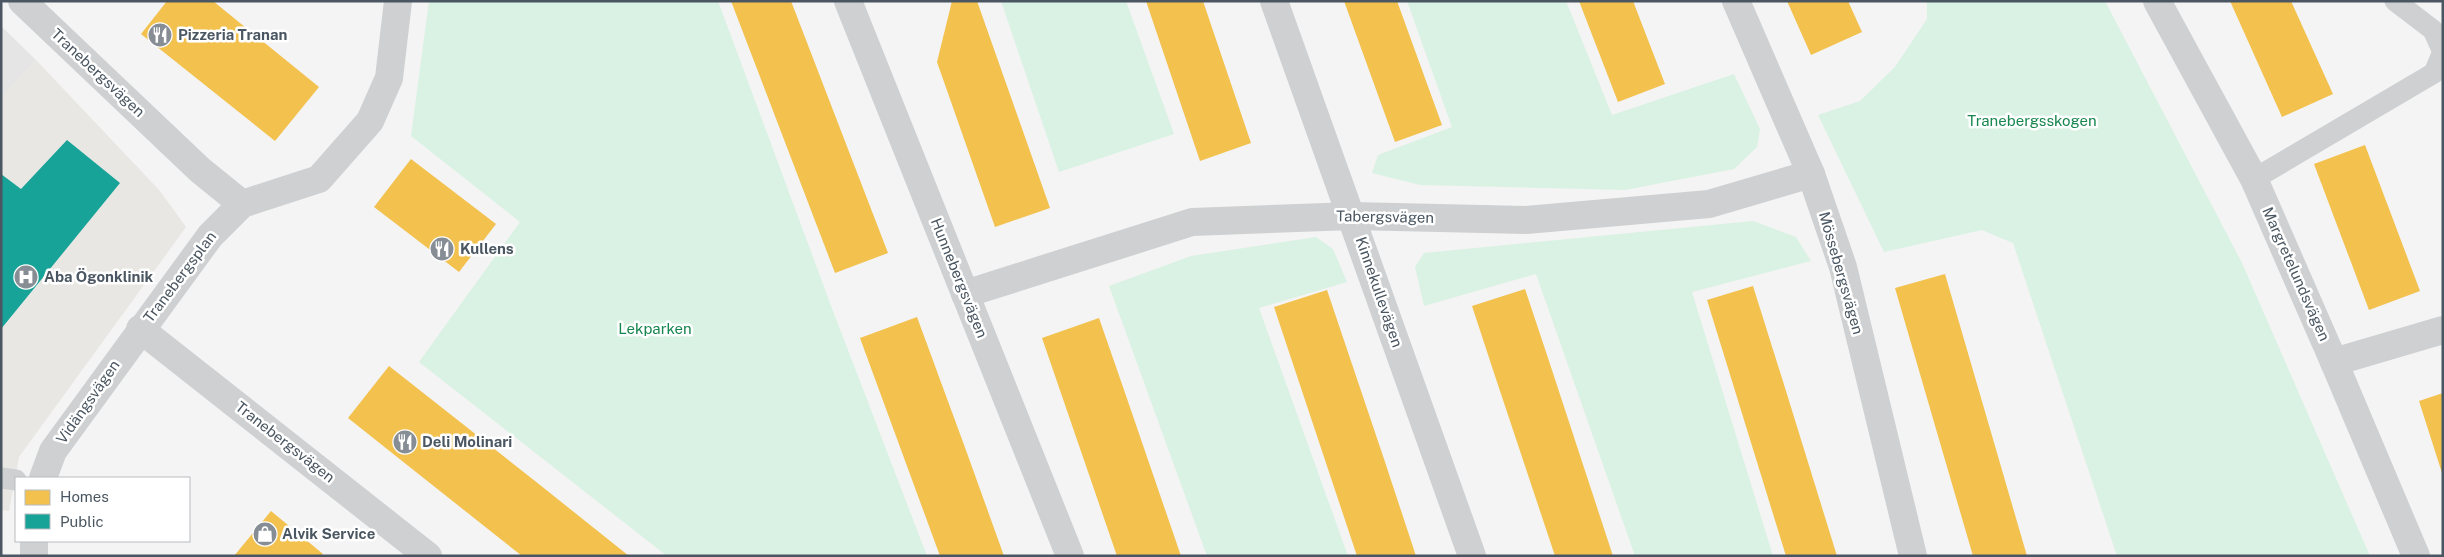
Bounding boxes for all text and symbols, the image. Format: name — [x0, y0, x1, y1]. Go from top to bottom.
restaurant icon: Pizzeria Tranan — [147, 22, 173, 48]
street label: Tranebergsvägen — [48, 25, 148, 120]
place label: Pizzeria Tranan — [178, 26, 287, 43]
park label: Tranebergsskogen — [1967, 112, 2097, 129]
street label: Margretelundsvägen — [2259, 204, 2334, 343]
street label: Tabergsvägen — [1336, 207, 1434, 226]
street label: Mössebergsvägen — [1816, 210, 1867, 336]
street label: Hunnebergsvägen — [928, 215, 991, 340]
street label: Tranebergsplan — [140, 228, 219, 326]
street label: Kinnekullevägen — [1353, 234, 1406, 349]
restaurant icon: Kullens — [429, 236, 455, 262]
place label: Kullens — [460, 240, 514, 257]
hospital icon: Aba Ögonklinik — [13, 264, 39, 290]
place label: Aba Ögonklinik — [44, 268, 154, 285]
park label: Lekparken — [618, 320, 692, 337]
street label: Vidängsvägen — [52, 357, 123, 447]
street label: Tranebergsvägen — [232, 398, 338, 486]
restaurant icon: Deli Molinari — [392, 429, 418, 455]
place label: Deli Molinari — [422, 433, 512, 450]
legend — [15, 477, 190, 542]
text: Homes — [60, 488, 109, 505]
text: Public — [60, 513, 104, 530]
shop icon: Alvik Service — [252, 521, 278, 547]
place label: Alvik Service — [282, 525, 375, 542]

